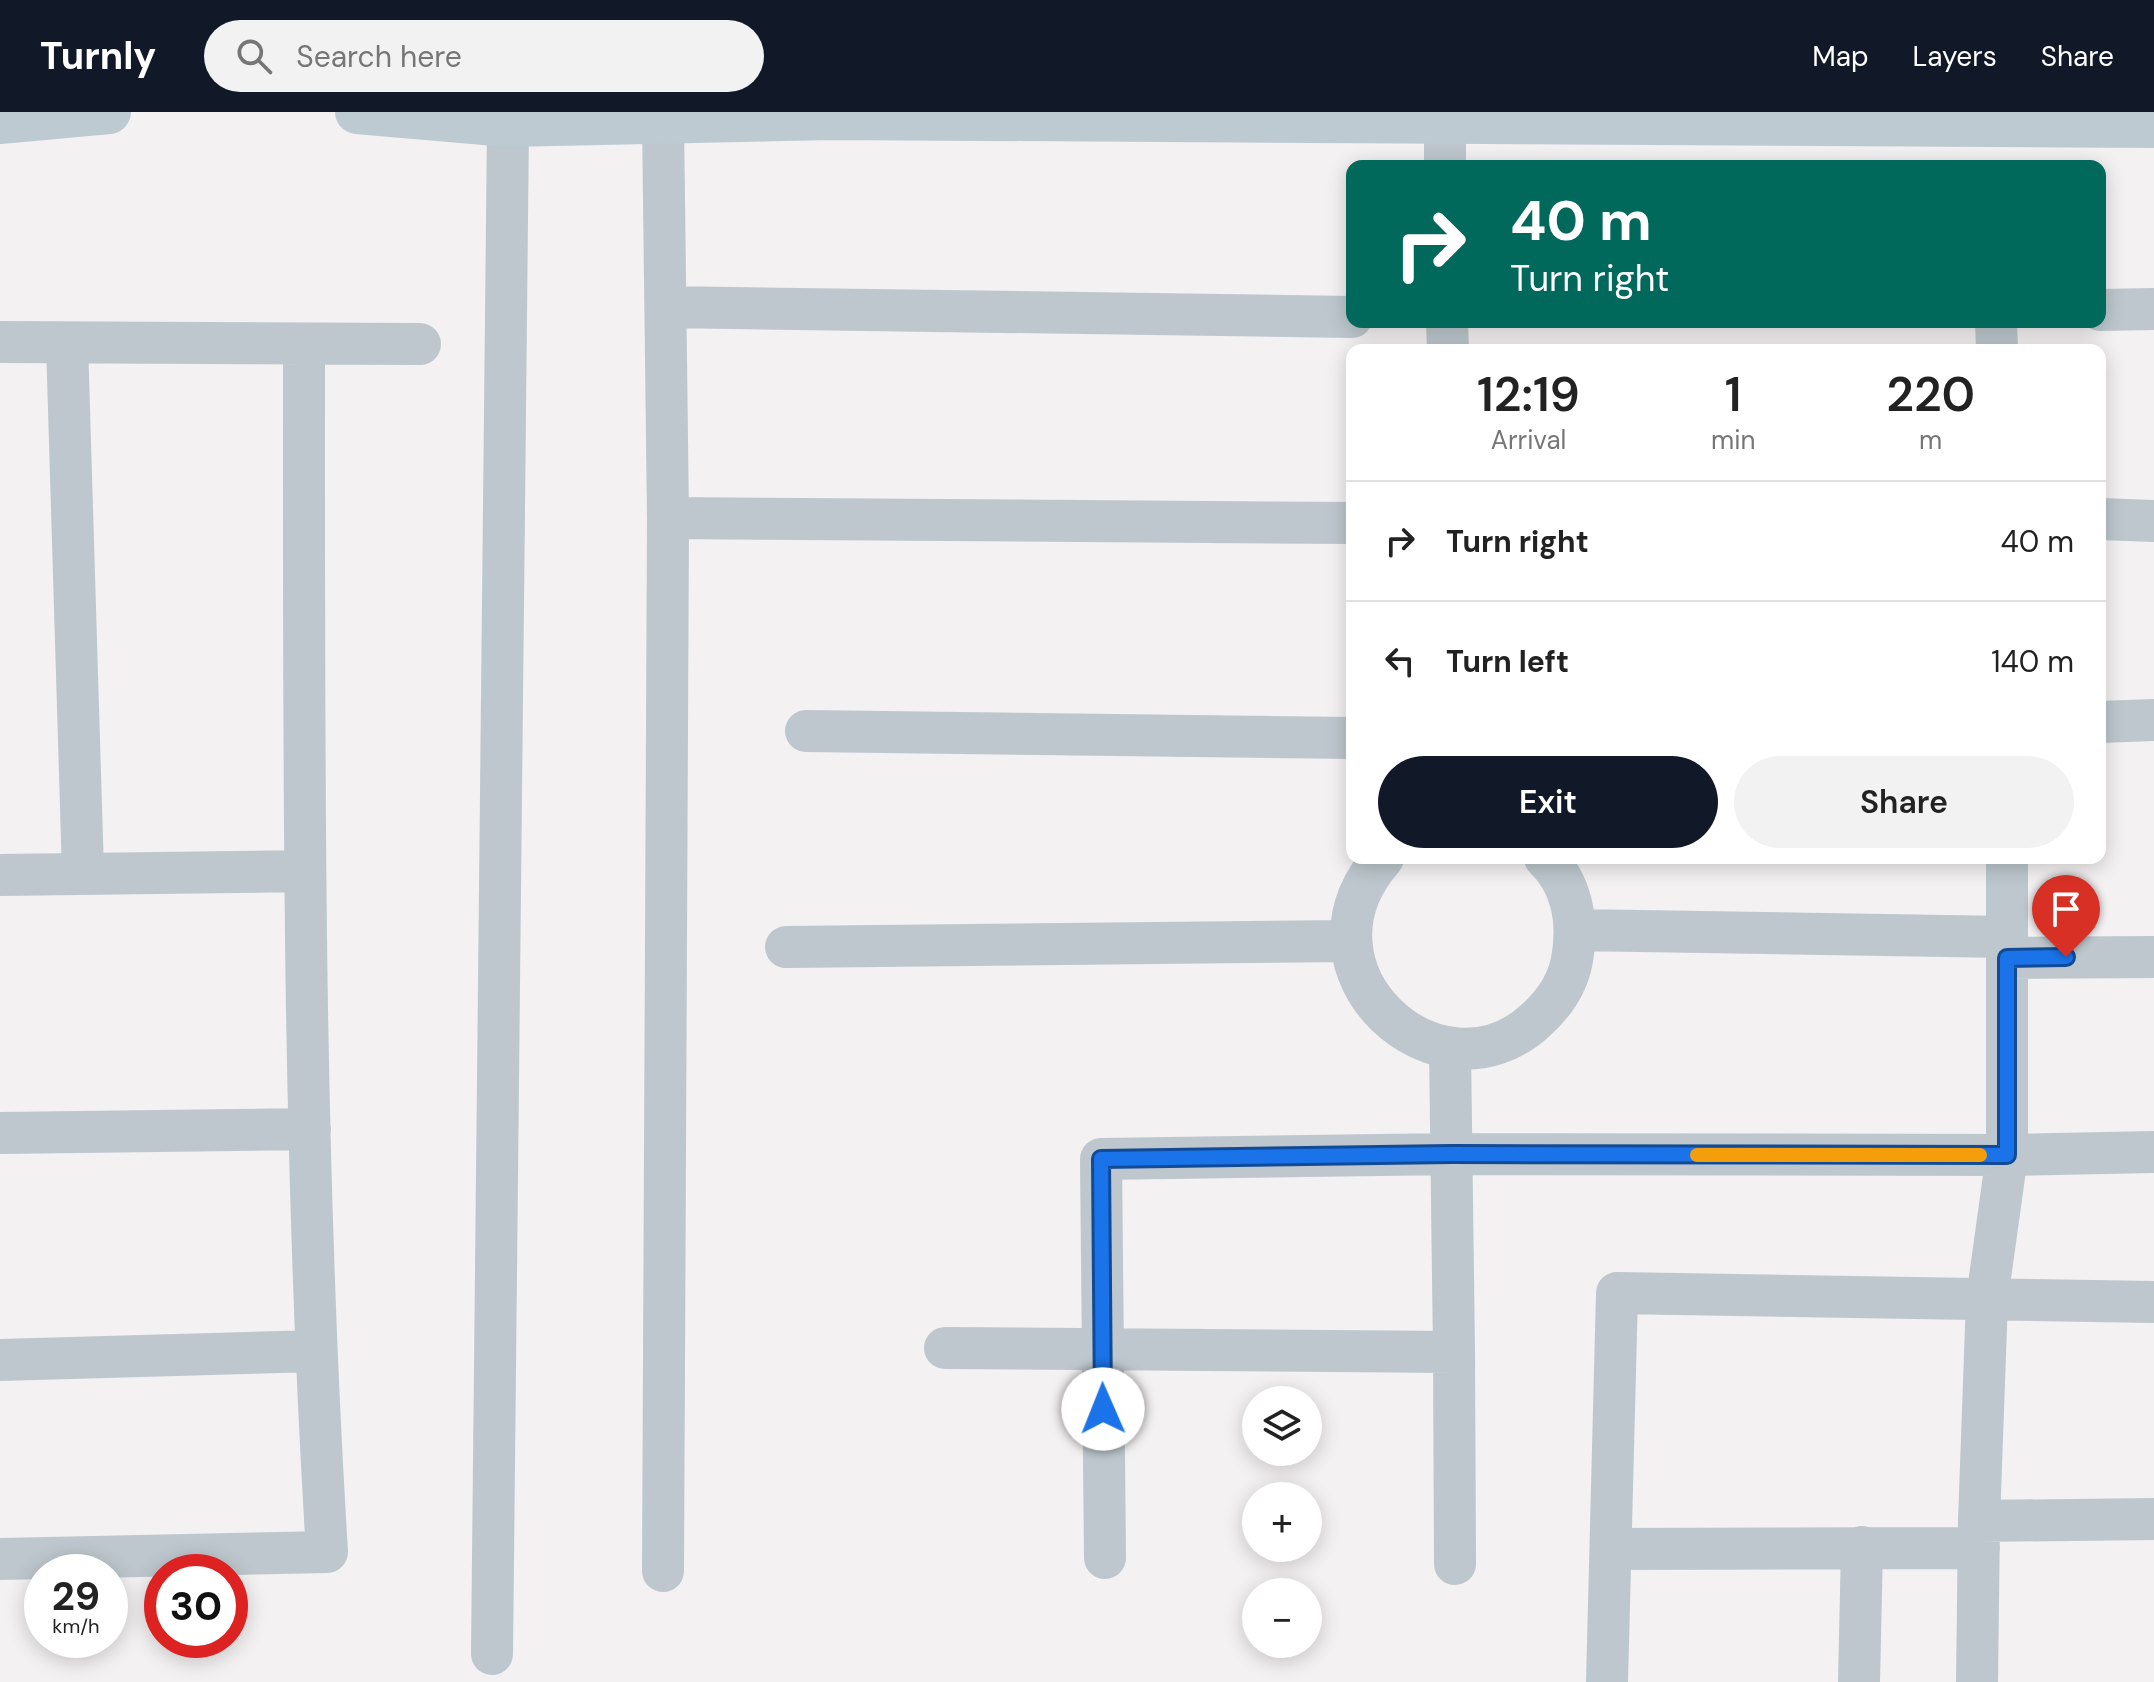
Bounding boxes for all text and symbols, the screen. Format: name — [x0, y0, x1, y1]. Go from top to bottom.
search box — [204, 20, 764, 92]
text: Turnly — [40, 31, 156, 81]
icon: search — [232, 34, 276, 78]
text: Search here — [296, 37, 462, 76]
text: Map — [1812, 38, 1869, 75]
text: Layers — [1913, 38, 1997, 75]
text: Share — [2041, 38, 2114, 75]
text: 40 m — [1510, 184, 1652, 257]
icon: right — [1378, 192, 1482, 296]
text: Turn right — [1510, 255, 1669, 302]
text: 12:19 — [1477, 363, 1580, 426]
text: 1 — [1725, 363, 1742, 426]
text: 220 — [1886, 363, 1975, 426]
text: Arrival — [1491, 423, 1566, 457]
text: min — [1711, 423, 1755, 457]
text: m — [1919, 423, 1942, 457]
icon: right — [1378, 519, 1422, 563]
text: Turn right — [1446, 522, 1589, 561]
text: 40 m — [2001, 522, 2074, 561]
icon: left — [1378, 639, 1422, 683]
text: Turn left — [1446, 642, 1569, 681]
text: 140 m — [1991, 642, 2074, 681]
button: Exit — [1378, 756, 1718, 848]
button: Share — [1734, 756, 2074, 848]
pin — [2032, 875, 2100, 957]
icon: arrive — [2044, 887, 2088, 931]
position arrow — [1061, 1367, 1145, 1451]
map controls — [1242, 1386, 1322, 1658]
button: layers — [1242, 1386, 1322, 1466]
button: + — [1242, 1482, 1322, 1562]
speed limit sign: 30 — [144, 1554, 248, 1658]
text: 29 — [52, 1570, 100, 1622]
button: − — [1242, 1578, 1322, 1658]
text: km/h — [52, 1613, 100, 1639]

